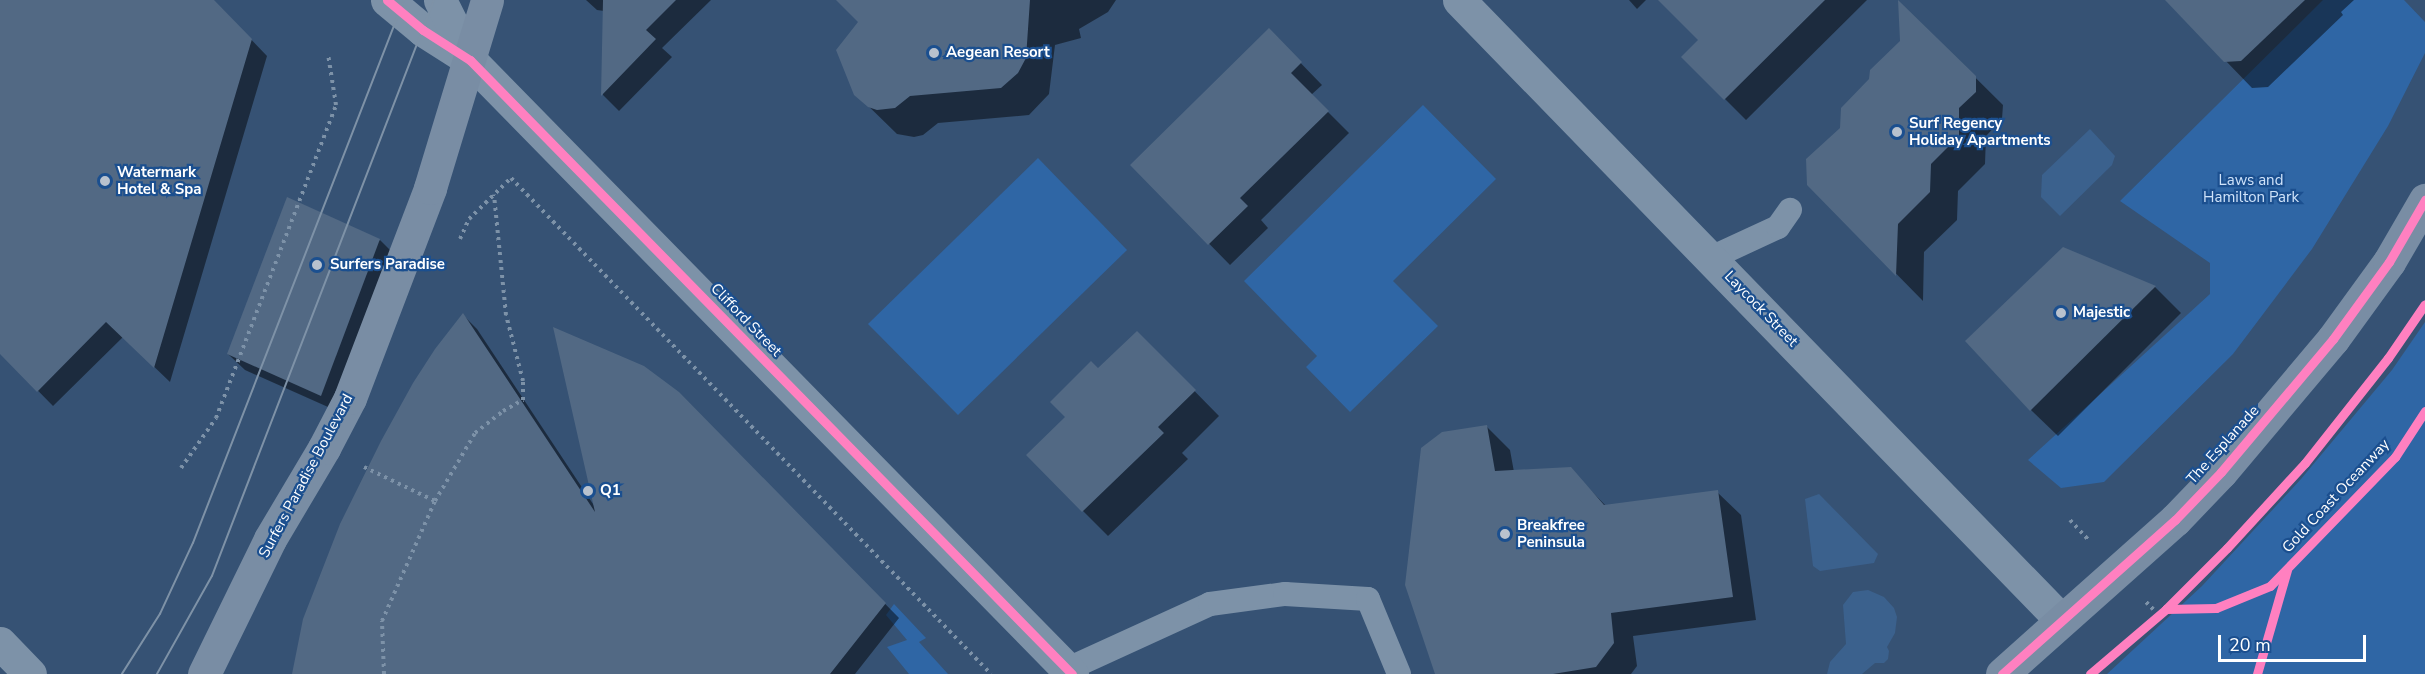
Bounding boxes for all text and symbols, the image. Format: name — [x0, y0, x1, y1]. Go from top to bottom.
place label: Aegean Resort — [946, 44, 1050, 62]
marker: Aegean Resort — [927, 46, 941, 60]
place label: Surf Regency Holiday Apartments — [1909, 114, 2050, 149]
marker: Surf Regency Holiday Apartments — [1890, 125, 1904, 139]
place label: Watermark Hotel & Spa — [117, 163, 201, 198]
park label: Laws and Hamilton Park — [2203, 171, 2299, 206]
marker: Watermark Hotel & Spa — [98, 174, 112, 188]
marker: Surfers Paradise — [308, 256, 326, 274]
place label: Surfers Paradise — [330, 256, 445, 274]
street label: Laycock Street — [1720, 268, 1802, 350]
street label: Clifford Street — [707, 280, 785, 360]
place label: Majestic — [2073, 304, 2130, 322]
marker: Majestic — [2054, 306, 2068, 320]
street label: Surfers Paradise Boulevard — [255, 391, 357, 561]
street label: The Esplanade — [2183, 402, 2263, 488]
street label: Gold Coast Oceanway — [2279, 435, 2393, 557]
place label: Q1 — [600, 482, 621, 500]
marker: Q1 — [581, 484, 595, 498]
place label: Breakfree Peninsula — [1517, 516, 1585, 551]
marker: Breakfree Peninsula — [1498, 527, 1512, 541]
scale bar — [2221, 623, 2370, 661]
text: 20 m — [2229, 633, 2271, 657]

